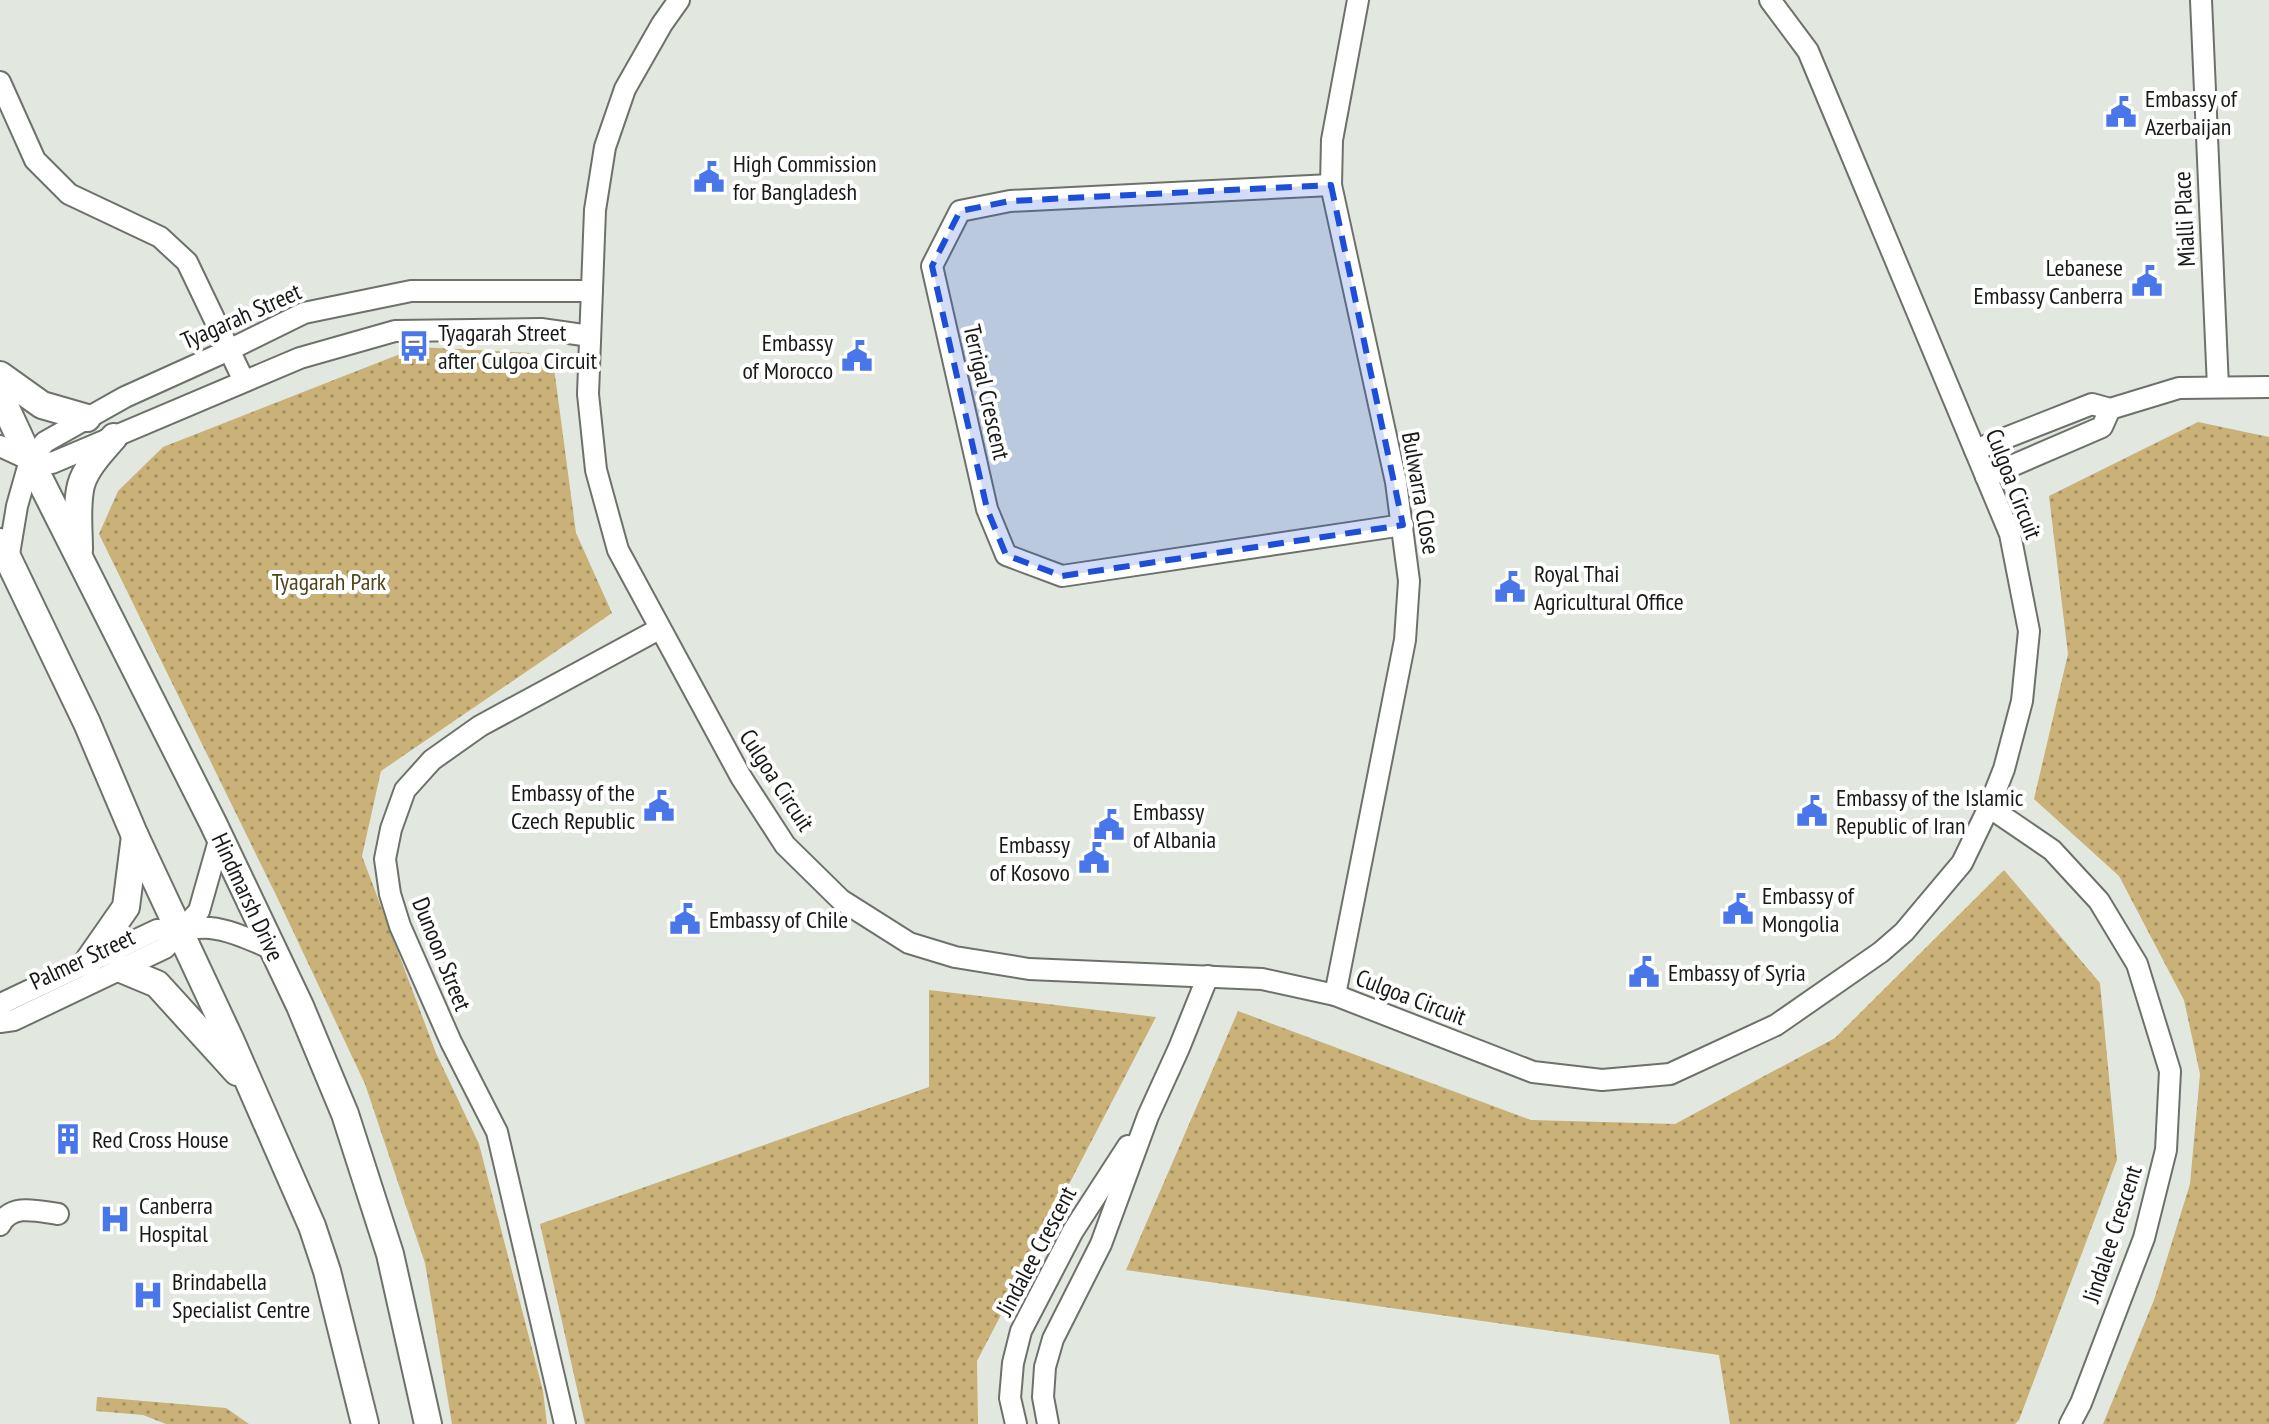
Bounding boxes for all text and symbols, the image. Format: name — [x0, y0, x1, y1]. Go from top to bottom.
place label: Embassy of Azerbaijan — [2145, 83, 2238, 142]
public building icon: Embassy of Azerbaijan — [2104, 95, 2138, 129]
place label: High Commission for Bangladesh — [733, 148, 877, 207]
public building icon: High Commission for Bangladesh — [692, 160, 726, 194]
street label: Mialli Place — [2166, 170, 2202, 268]
place label: Lebanese Embassy Canberra — [1974, 252, 2123, 311]
public building icon: Lebanese Embassy Canberra — [2130, 264, 2164, 298]
street label: Tyagarah Street — [176, 276, 306, 356]
place label: Tyagarah Street after Culgoa Circuit — [438, 317, 598, 376]
street label: Terrigal Crescent — [956, 321, 1018, 463]
place label: Embassy of Morocco — [742, 327, 833, 386]
bus stop icon: Tyagarah Street after Culgoa Circuit — [397, 329, 431, 363]
public building icon: Embassy of Morocco — [840, 339, 874, 373]
street label: Culgoa Circuit — [1979, 424, 2049, 544]
street label: Bulwarra Close — [1395, 429, 1447, 557]
place label: Royal Thai Agricultural Office — [1534, 558, 1684, 617]
park label: Tyagarah Park — [272, 566, 387, 597]
public building icon: Royal Thai Agricultural Office — [1493, 570, 1527, 604]
street label: Culgoa Circuit — [733, 723, 822, 837]
place label: Embassy of the Czech Republic — [511, 777, 635, 836]
place label: Embassy of the Islamic Republic of Iran — [1836, 782, 2024, 841]
public building icon: Embassy of the Czech Republic — [642, 789, 676, 823]
public building icon: Embassy of the Islamic Republic of Iran — [1795, 794, 1829, 828]
place label: Embassy of Albania — [1133, 796, 1216, 855]
public building icon: Embassy of Albania — [1092, 808, 1126, 842]
street label: Hindmarsh Drive — [205, 828, 291, 966]
place label: Embassy of Kosovo — [989, 829, 1070, 888]
public building icon: Embassy of Kosovo — [1077, 841, 1111, 875]
place label: Embassy of Mongolia — [1762, 880, 1855, 939]
public building icon: Embassy of Mongolia — [1721, 892, 1755, 926]
street label: Dunoon Street — [405, 893, 479, 1016]
public building icon: Embassy of Chile — [668, 902, 702, 936]
place label: Embassy of Chile — [709, 904, 848, 935]
street label: Palmer Street — [25, 921, 140, 997]
public building icon: Embassy of Syria — [1627, 955, 1661, 989]
place label: Embassy of Syria — [1668, 957, 1806, 988]
street label: Culgoa Circuit — [1351, 962, 1471, 1032]
building icon: Red Cross House — [51, 1122, 85, 1156]
place label: Red Cross House — [92, 1124, 229, 1155]
street label: Jindalee Crescent — [2075, 1161, 2149, 1307]
street label: Jindalee Crescent — [988, 1181, 1083, 1322]
place label: Canberra Hospital — [139, 1190, 213, 1249]
hospital icon: Canberra Hospital — [98, 1202, 132, 1236]
place label: Brindabella Specialist Centre — [172, 1266, 310, 1325]
hospital icon: Brindabella Specialist Centre — [131, 1278, 165, 1312]

